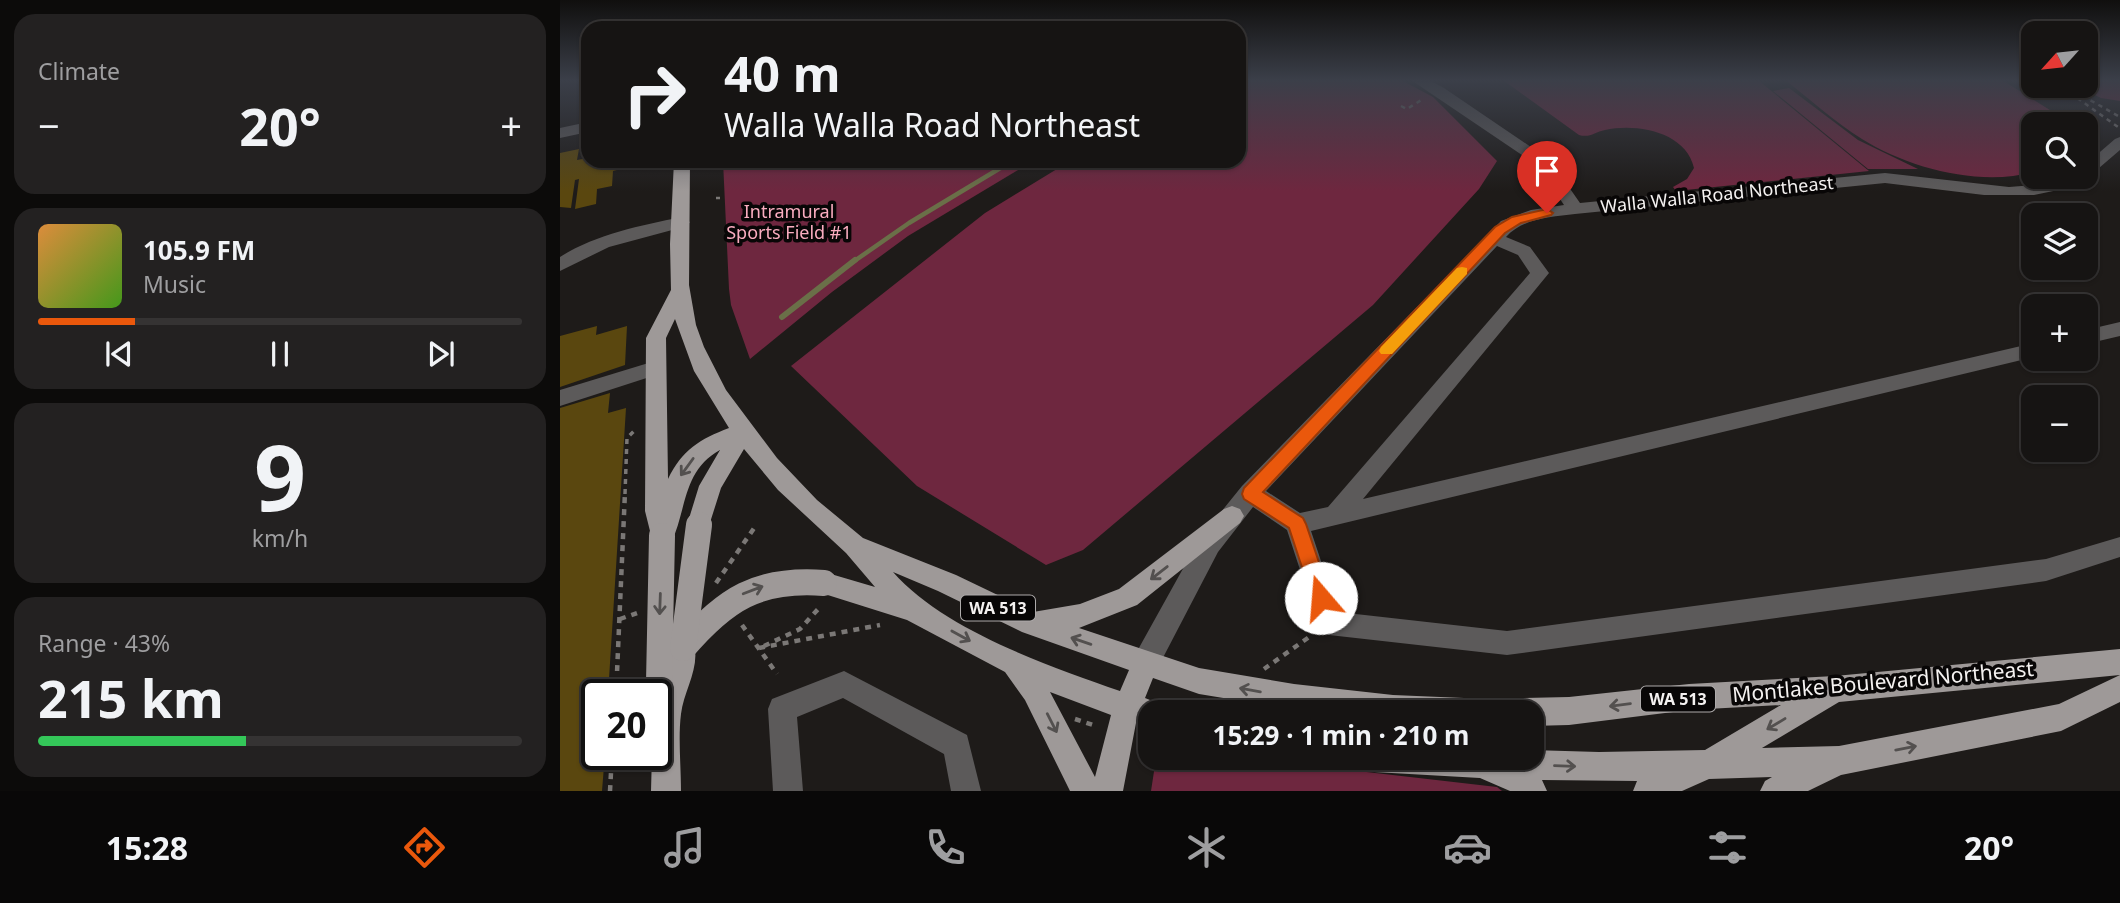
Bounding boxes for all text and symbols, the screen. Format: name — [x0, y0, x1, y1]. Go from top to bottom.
north arrow — [2021, 21, 2098, 98]
map controls — [2021, 21, 2098, 462]
text: 40 m — [724, 40, 841, 106]
icon: right — [609, 49, 700, 140]
text: Climate — [38, 55, 120, 87]
text: 20° — [239, 90, 321, 161]
text: − — [38, 99, 60, 151]
text: + — [500, 99, 522, 151]
text: Walla Walla Road Northeast — [724, 103, 1140, 146]
button: search — [2021, 112, 2098, 189]
pin — [1517, 141, 1577, 213]
icon: arrive — [1528, 152, 1566, 190]
street label: Walla Walla Road Northeast — [1599, 170, 1835, 218]
park label: Intramural Sports Field #1 — [726, 199, 852, 244]
button: layers — [2021, 203, 2098, 280]
text: 105.9 FM — [143, 232, 255, 268]
text: Music — [143, 268, 206, 300]
button: + — [2021, 294, 2098, 371]
icon: previous — [100, 335, 138, 373]
icon: pause — [261, 335, 299, 373]
icon: next — [422, 335, 460, 373]
button: − — [2021, 385, 2098, 462]
text: 9 — [254, 414, 306, 538]
one-way arrow — [680, 458, 695, 477]
text: km/h — [252, 522, 308, 554]
position arrow — [1284, 561, 1358, 635]
one-way arrow — [1150, 566, 1168, 581]
one-way arrow — [742, 583, 763, 596]
one-way arrow — [654, 592, 667, 615]
road number: WA 513 — [961, 596, 1035, 621]
text: Range · 43% — [38, 627, 170, 659]
one-way arrow — [950, 630, 971, 643]
one-way arrow — [1070, 634, 1092, 646]
street label: Montlake Boulevard Northeast — [1731, 654, 2035, 708]
text: 215 km — [38, 662, 224, 733]
speed limit sign: 20 — [581, 679, 672, 770]
one-way arrow — [1239, 682, 1262, 696]
road number: WA 513 — [1641, 686, 1715, 712]
one-way arrow — [1609, 699, 1632, 712]
one-way arrow — [1045, 712, 1059, 733]
text: 15:29 · 1 min · 210 m — [1213, 717, 1469, 753]
one-way arrow — [1766, 717, 1786, 731]
one-way arrow — [1894, 741, 1917, 754]
one-way arrow — [1553, 759, 1576, 773]
icon: directions — [400, 823, 449, 872]
icon: music — [660, 823, 709, 872]
icon: phone — [921, 823, 970, 872]
icon: climate — [1182, 823, 1231, 872]
icon: car — [1443, 823, 1492, 872]
icon: filters — [1703, 823, 1752, 872]
text: 15:28 — [106, 826, 188, 869]
text: 20° — [1964, 826, 2014, 869]

